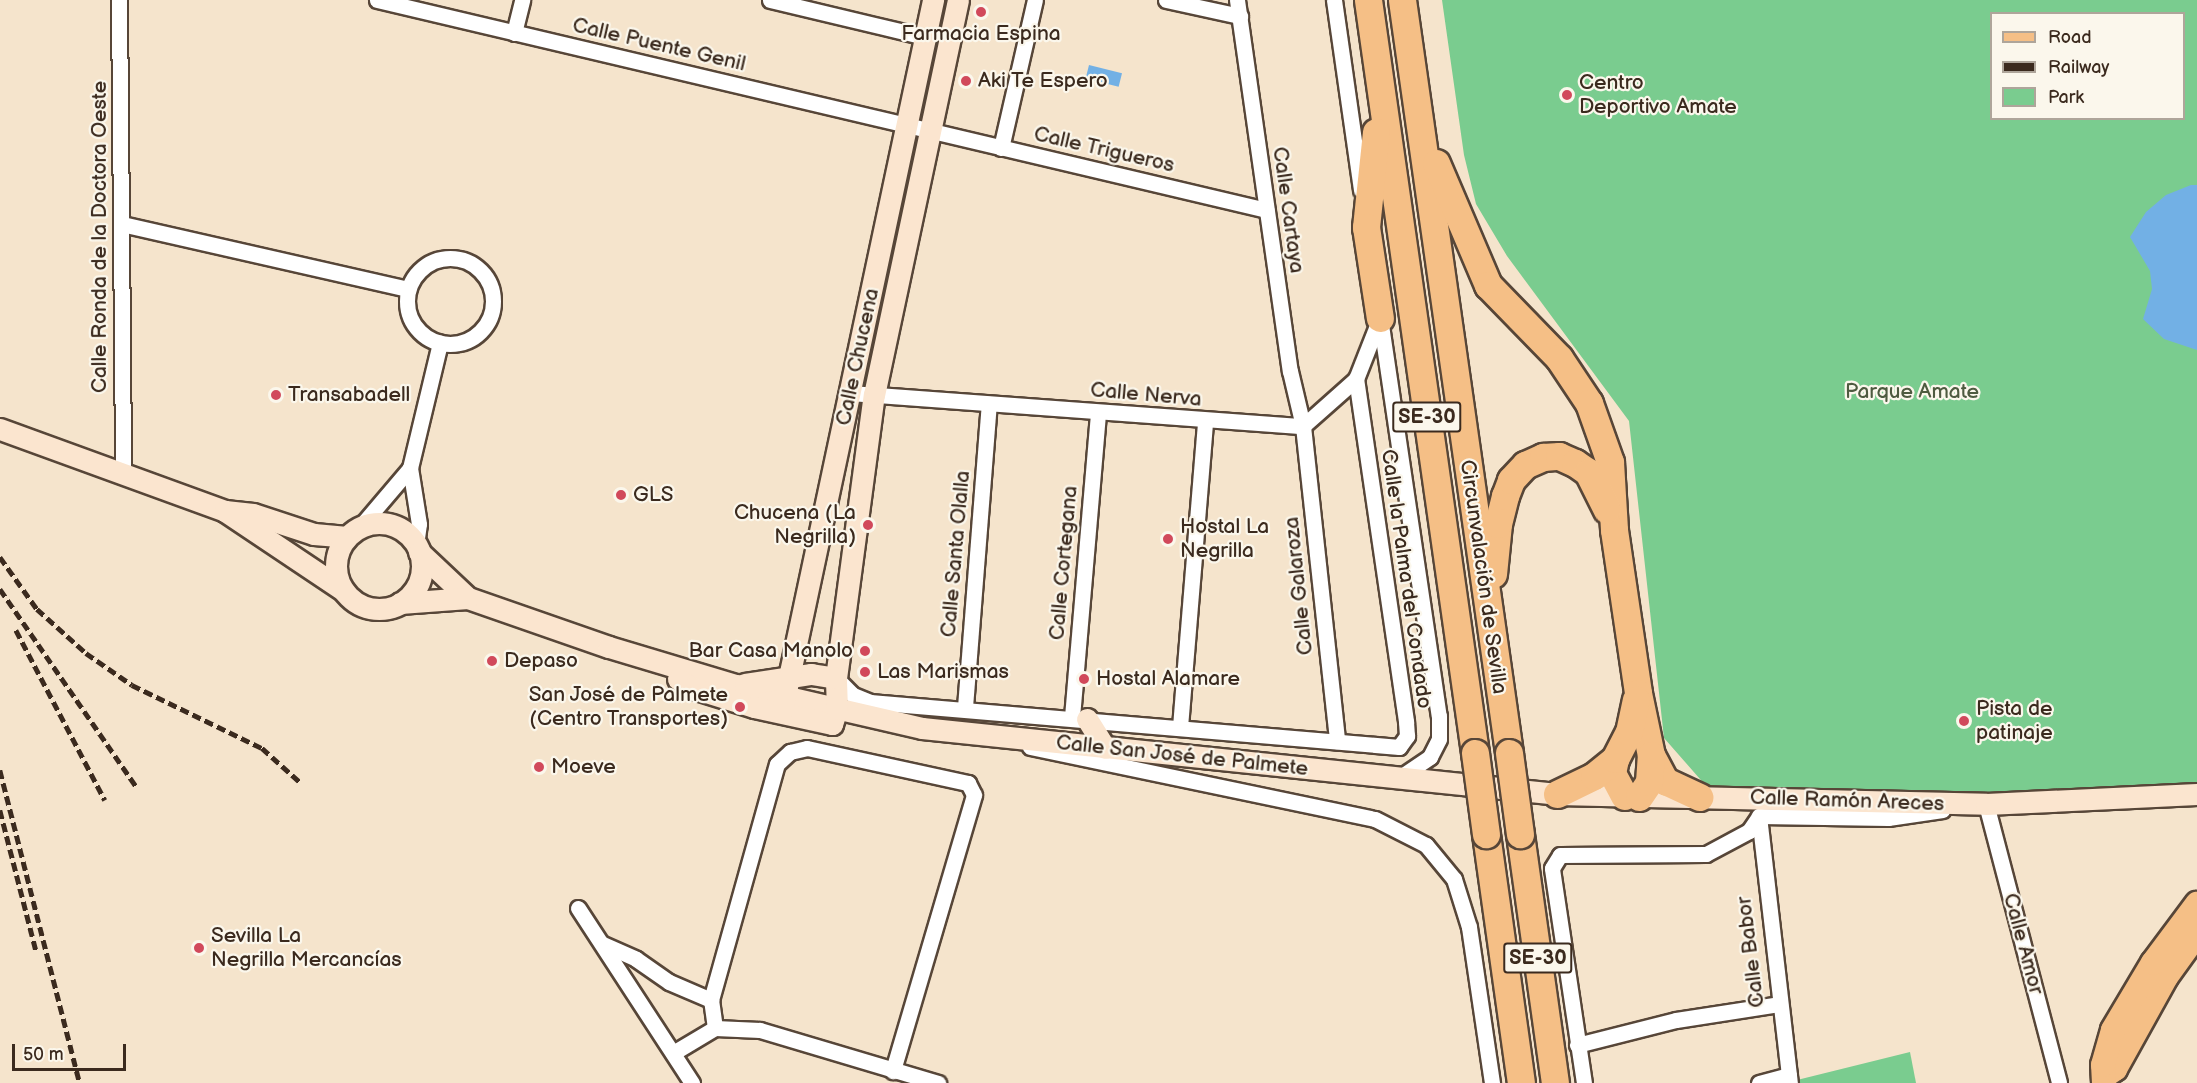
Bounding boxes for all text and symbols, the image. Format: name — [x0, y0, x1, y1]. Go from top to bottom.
marker: Farmacia Espina — [974, 5, 988, 19]
legend — [1990, 12, 2185, 120]
street label: Calle Puente Genil — [570, 13, 748, 77]
place label: Farmacia Espina — [901, 21, 1061, 47]
text: Road — [2048, 27, 2092, 48]
text: Railway — [2048, 57, 2110, 78]
place label: Aki Te Espero — [978, 68, 1108, 94]
place label: Centro Deportivo Amate — [1579, 70, 1737, 120]
marker: Aki Te Espero — [959, 74, 973, 88]
street label: Calle Ronda de la Doctora Oeste — [87, 81, 113, 393]
text: Park — [2048, 87, 2084, 108]
marker: Centro Deportivo Amate — [1560, 88, 1574, 102]
street label: Calle Trigueros — [1031, 122, 1177, 178]
street label: Calle Cartaya — [1267, 145, 1309, 275]
street label: Calle Chucena — [831, 286, 885, 428]
street label: Calle Nerva — [1089, 378, 1203, 412]
park label: Parque Amate — [1845, 379, 1979, 405]
place label: Transabadell — [288, 382, 410, 408]
marker: Transabadell — [269, 388, 283, 402]
road number: SE-30 — [1391, 400, 1463, 434]
street label: Calle la Palma del Condado — [1375, 448, 1437, 710]
street label: Circunvalación de Sevilla — [1454, 458, 1512, 696]
street label: Calle Santa Olalla — [936, 469, 976, 639]
place label: GLS — [633, 482, 674, 508]
street label: Calle Cortegana — [1045, 485, 1083, 641]
marker: GLS — [614, 488, 628, 502]
place label: Chucena (La Negrilla) — [734, 500, 856, 550]
place label: Hostal La Negrilla — [1180, 514, 1269, 564]
street label: Calle Galaroza — [1279, 516, 1319, 656]
marker: Chucena (La Negrilla) — [861, 518, 875, 532]
marker: Hostal La Negrilla — [1161, 532, 1175, 546]
place label: Bar Casa Manolo — [688, 638, 853, 664]
marker: Bar Casa Manolo — [858, 644, 872, 658]
place label: Depaso — [504, 648, 578, 674]
marker: Depaso — [485, 654, 499, 668]
place label: Las Marismas — [877, 659, 1009, 685]
marker: Las Marismas — [858, 665, 872, 679]
place label: Hostal Alamare — [1096, 666, 1240, 692]
marker: Hostal Alamare — [1077, 672, 1091, 686]
place label: San José de Palmete (Centro Transportes) — [528, 682, 728, 732]
place label: Pista de patinaje — [1976, 696, 2053, 746]
marker: San José de Palmete (Centro Transportes) — [733, 700, 747, 714]
marker: Pista de patinaje — [1957, 714, 1971, 728]
street label: Calle San José de Palmete — [1054, 730, 1310, 782]
place label: Moeve — [551, 754, 616, 780]
marker: Moeve — [532, 760, 546, 774]
street label: Calle Ramón Areces — [1749, 785, 1945, 817]
street label: Calle Amor — [1997, 891, 2049, 997]
street label: Calle Babor — [1732, 895, 1770, 1009]
place label: Sevilla La Negrilla Mercancías — [211, 923, 402, 973]
marker: Sevilla La Negrilla Mercancías — [192, 941, 206, 955]
road number: SE-30 — [1502, 941, 1574, 975]
scale bar — [15, 1032, 129, 1070]
text: 50 m — [23, 1044, 64, 1065]

